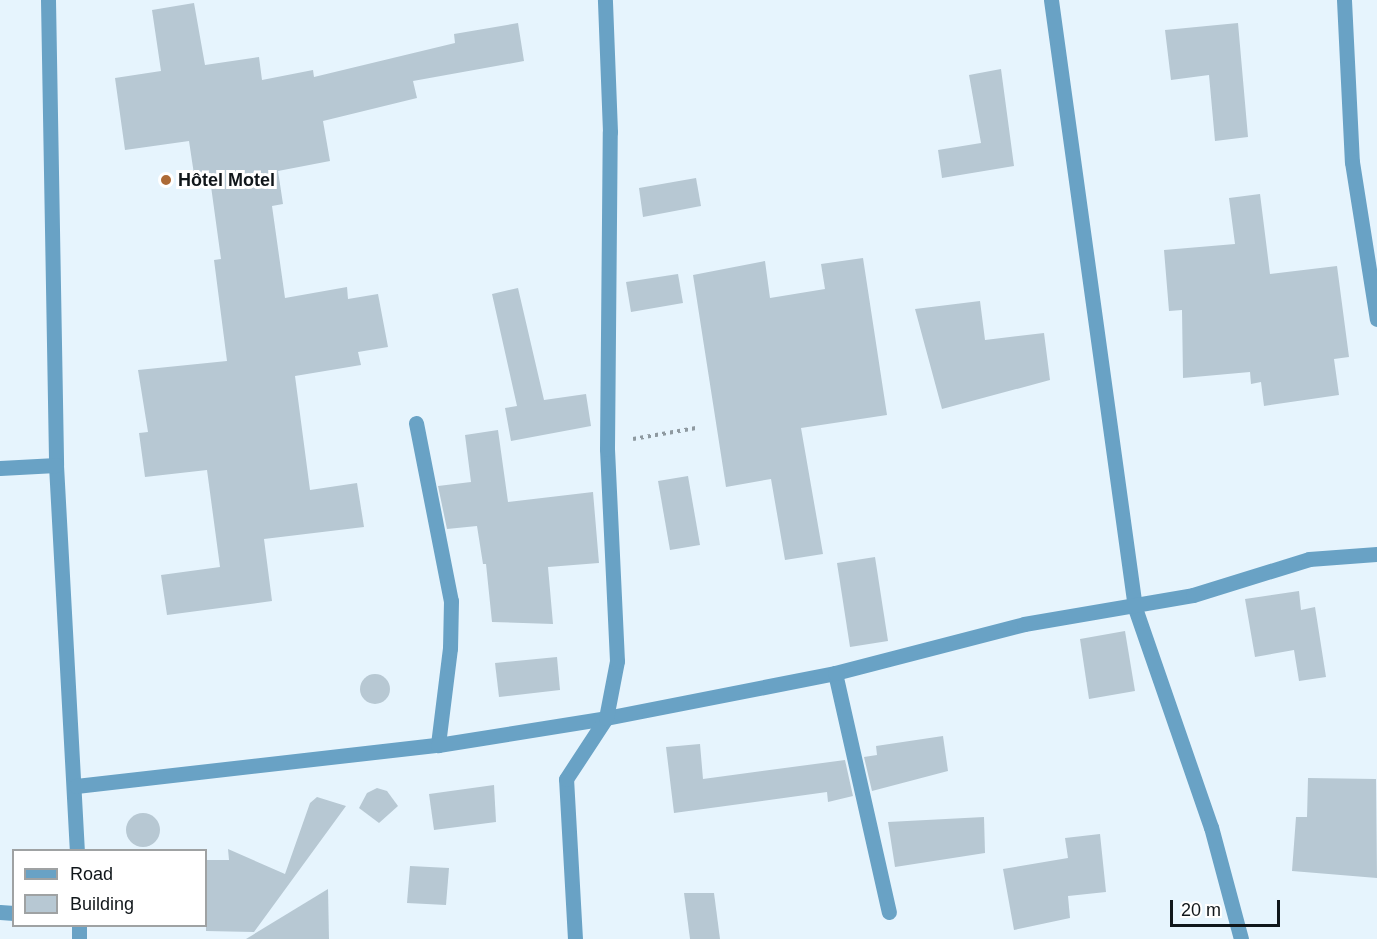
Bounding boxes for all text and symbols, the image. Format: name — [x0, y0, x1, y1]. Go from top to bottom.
place label: Hôtel Motel — [178, 169, 275, 191]
marker: Hôtel Motel — [159, 173, 173, 187]
legend — [12, 849, 207, 927]
text: Road — [70, 864, 113, 884]
scale bar — [1173, 888, 1282, 926]
text: Building — [70, 894, 134, 914]
text: 20 m — [1181, 900, 1221, 920]

